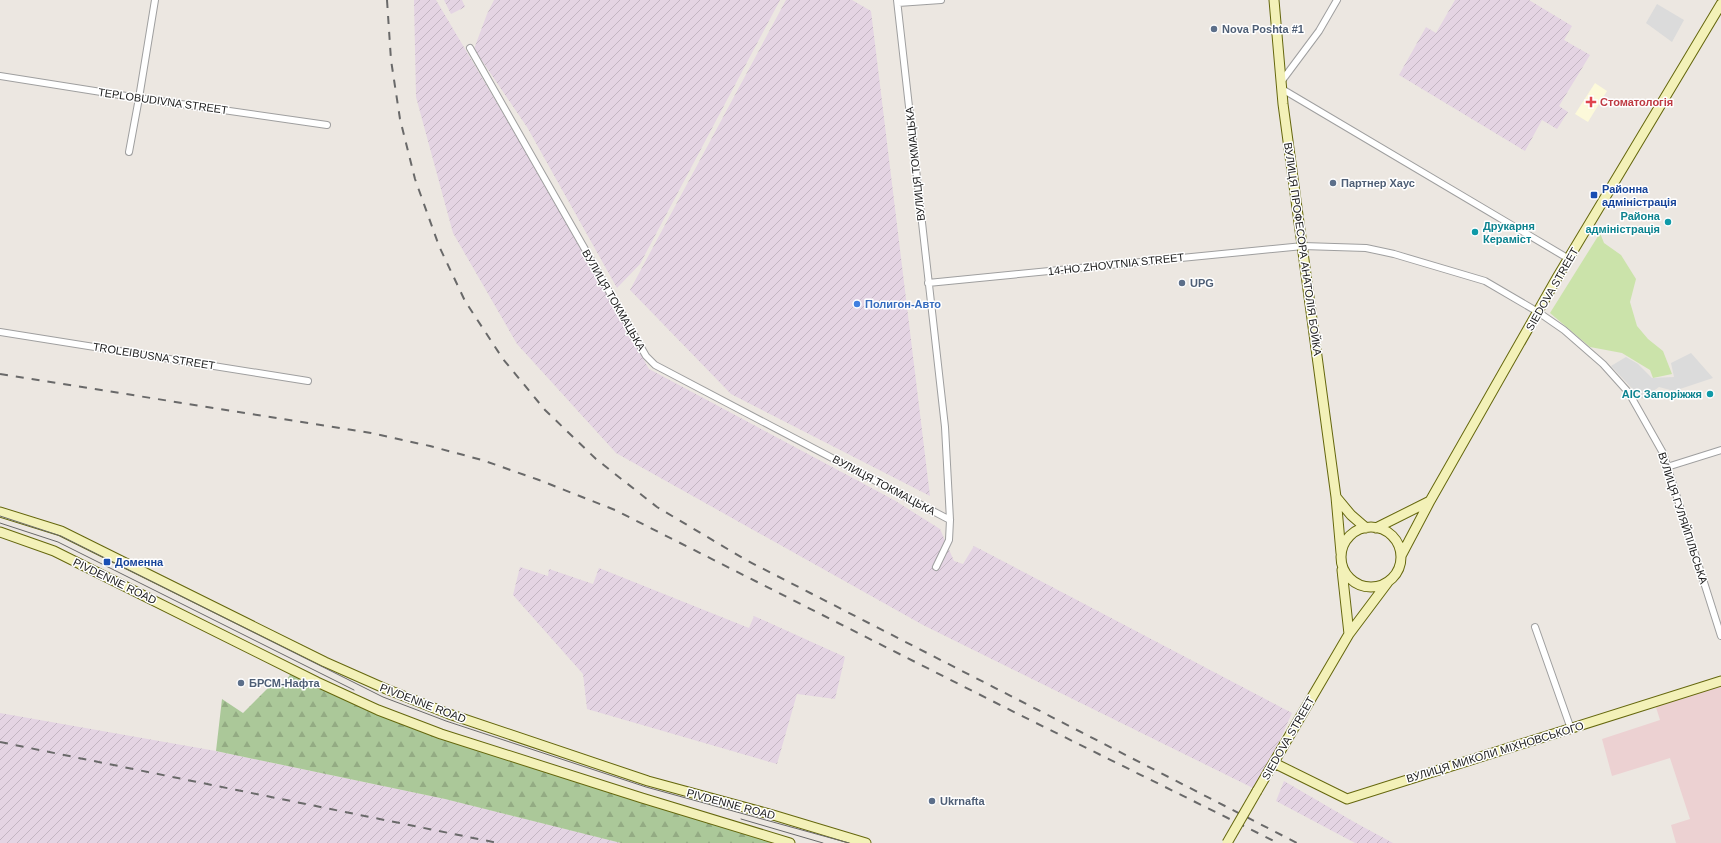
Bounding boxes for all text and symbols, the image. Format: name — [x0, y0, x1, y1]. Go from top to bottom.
place label: Nova Poshta #1 — [1222, 23, 1304, 35]
marker: Nova Poshta #1 — [1209, 24, 1219, 34]
street label: TEPLOBUDIVNA STREET — [97, 86, 229, 116]
marker: Стоматологія — [1585, 96, 1597, 108]
place label: Стоматологія — [1600, 96, 1673, 108]
street label: ВУЛИЦЯ ТОКМАЦЬКА — [903, 106, 927, 222]
street label: ВУЛИЦЯ ПРОФЕСОРА АНАТОЛІЯ БОЙКА — [1282, 142, 1324, 357]
place label: Партнер Хаус — [1341, 177, 1415, 189]
marker: Партнер Хаус — [1328, 178, 1338, 188]
place label: Районна адміністрація — [1602, 183, 1677, 208]
marker: Районна адміністрація — [1589, 190, 1599, 200]
place label: Района адміністрація — [1585, 210, 1661, 235]
marker: Района адміністрація — [1663, 217, 1673, 227]
place label: Друкарня Кераміст — [1483, 220, 1535, 245]
marker: Друкарня Кераміст — [1470, 227, 1480, 237]
street label: SIEDOVA STREET — [1523, 245, 1581, 333]
street label: ВУЛИЦЯ ТОКМАЦЬКА — [580, 247, 648, 353]
street label: 14-HO ZHOVTNIA STREET — [1047, 251, 1185, 277]
place label: UPG — [1190, 277, 1214, 289]
marker: UPG — [1177, 278, 1187, 288]
place label: Полигон-Авто — [865, 298, 941, 310]
marker: Полигон-Авто — [852, 299, 862, 309]
street label: TROLEIBUSNA STREET — [92, 340, 216, 372]
place label: АІС Запоріжжя — [1622, 388, 1702, 400]
marker: АІС Запоріжжя — [1705, 389, 1715, 399]
street label: ВУЛИЦЯ ГУЛЯЙПІЛЬСЬКА — [1656, 451, 1710, 586]
street label: ВУЛИЦЯ ТОКМАЦЬКА — [831, 453, 938, 518]
street label: PIVDENNE ROAD — [71, 556, 159, 606]
place label: Доменна — [115, 556, 164, 568]
marker: Доменна — [102, 557, 112, 567]
place label: БРСМ-Нафта — [249, 677, 321, 689]
marker: БРСМ-Нафта — [236, 678, 246, 688]
street label: PIVDENNE ROAD — [378, 681, 468, 725]
street label: SIEDOVA STREET — [1259, 694, 1317, 782]
street label: ВУЛИЦЯ МИКОЛИ МІХНОВСЬКОГО — [1405, 719, 1586, 785]
street label: PIVDENNE ROAD — [685, 786, 777, 822]
place label: Ukrnafta — [940, 795, 986, 807]
marker: Ukrnafta — [927, 796, 937, 806]

